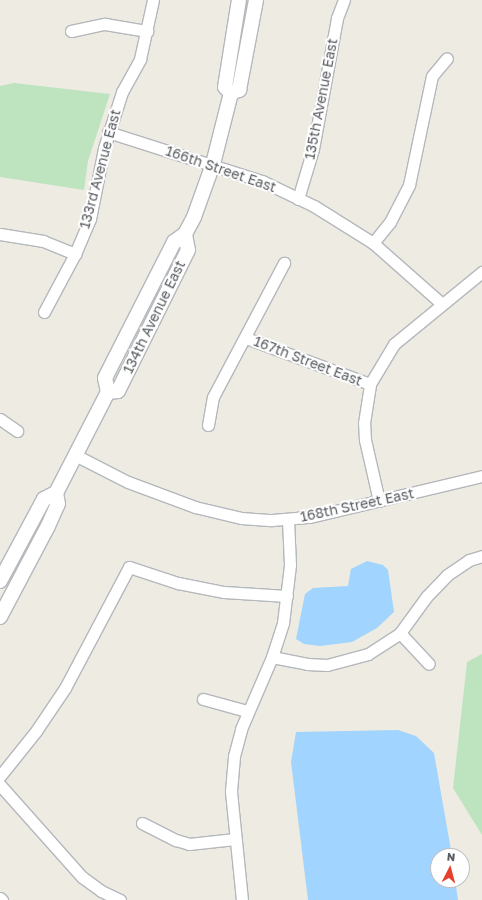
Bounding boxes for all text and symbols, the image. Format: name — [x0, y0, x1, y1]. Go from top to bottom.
street label: 135th Avenue East — [301, 37, 341, 161]
street label: 133rd Avenue East — [76, 107, 124, 231]
street label: 166th Street East — [164, 142, 278, 196]
street label: 134th Avenue East — [119, 258, 189, 376]
street label: 167th Street East — [251, 333, 365, 389]
street label: 168th Street East — [299, 485, 415, 525]
north arrow — [430, 848, 470, 888]
text: N — [446, 850, 456, 863]

